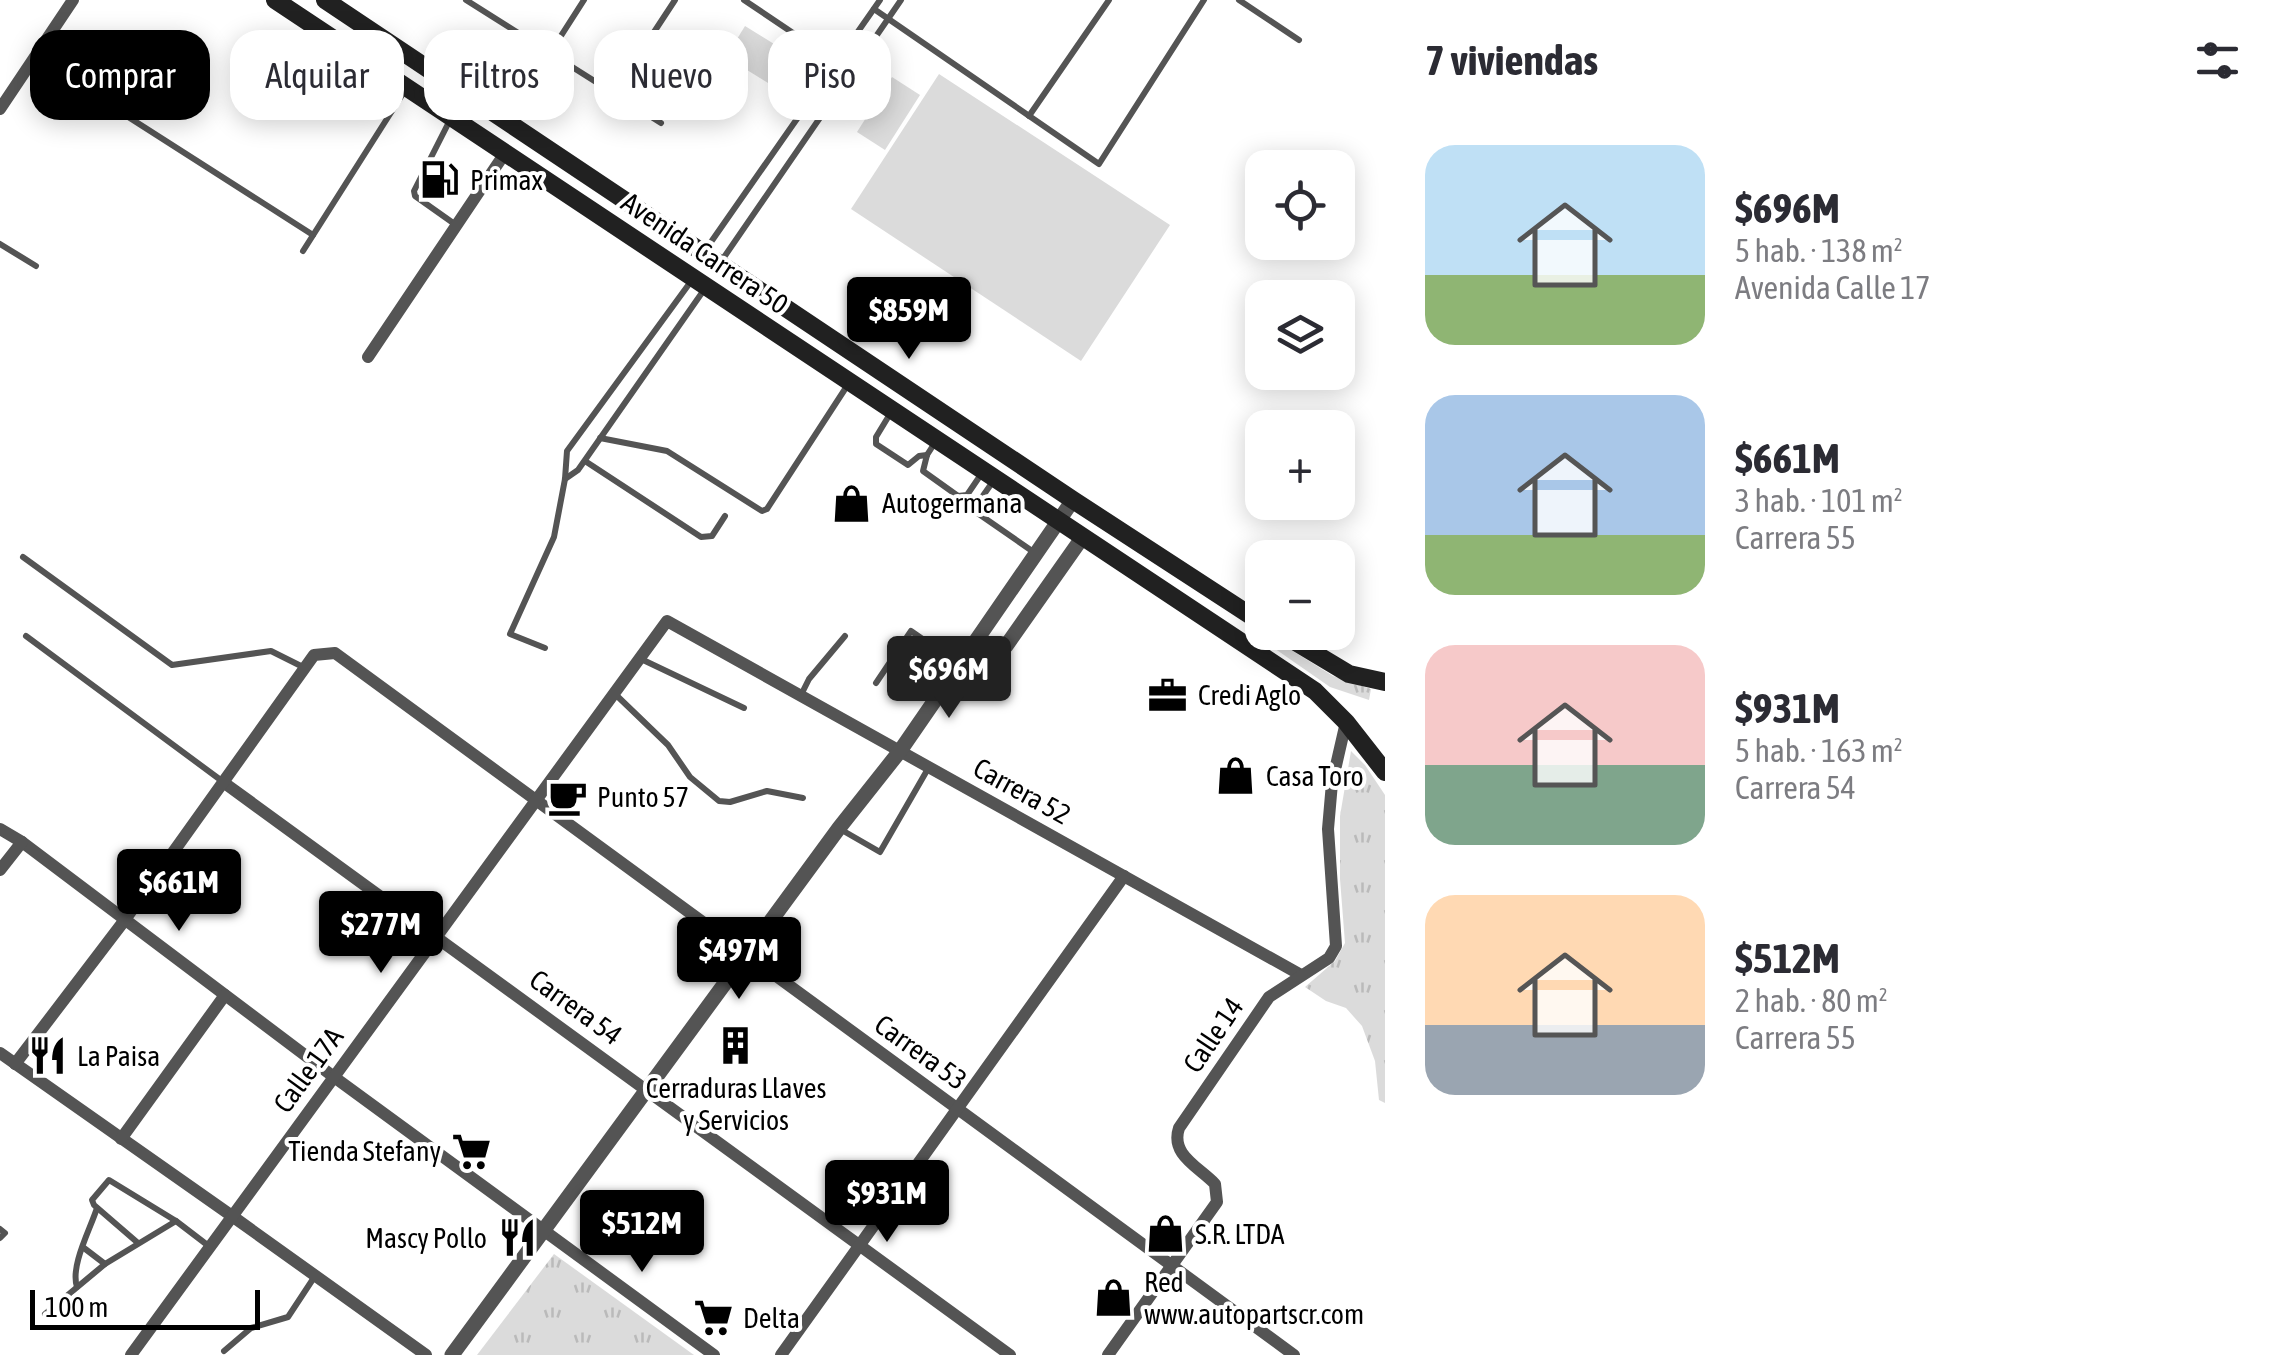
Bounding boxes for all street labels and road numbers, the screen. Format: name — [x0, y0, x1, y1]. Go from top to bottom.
street label: Avenida Carrera 50 — [616, 186, 794, 320]
street label: Carrera 52 — [968, 751, 1076, 831]
street label: Carrera 54 — [524, 963, 628, 1051]
street label: Calle 14 — [1177, 992, 1249, 1078]
street label: Carrera 53 — [869, 1008, 973, 1096]
street label: Calle 17A — [267, 1021, 350, 1119]

